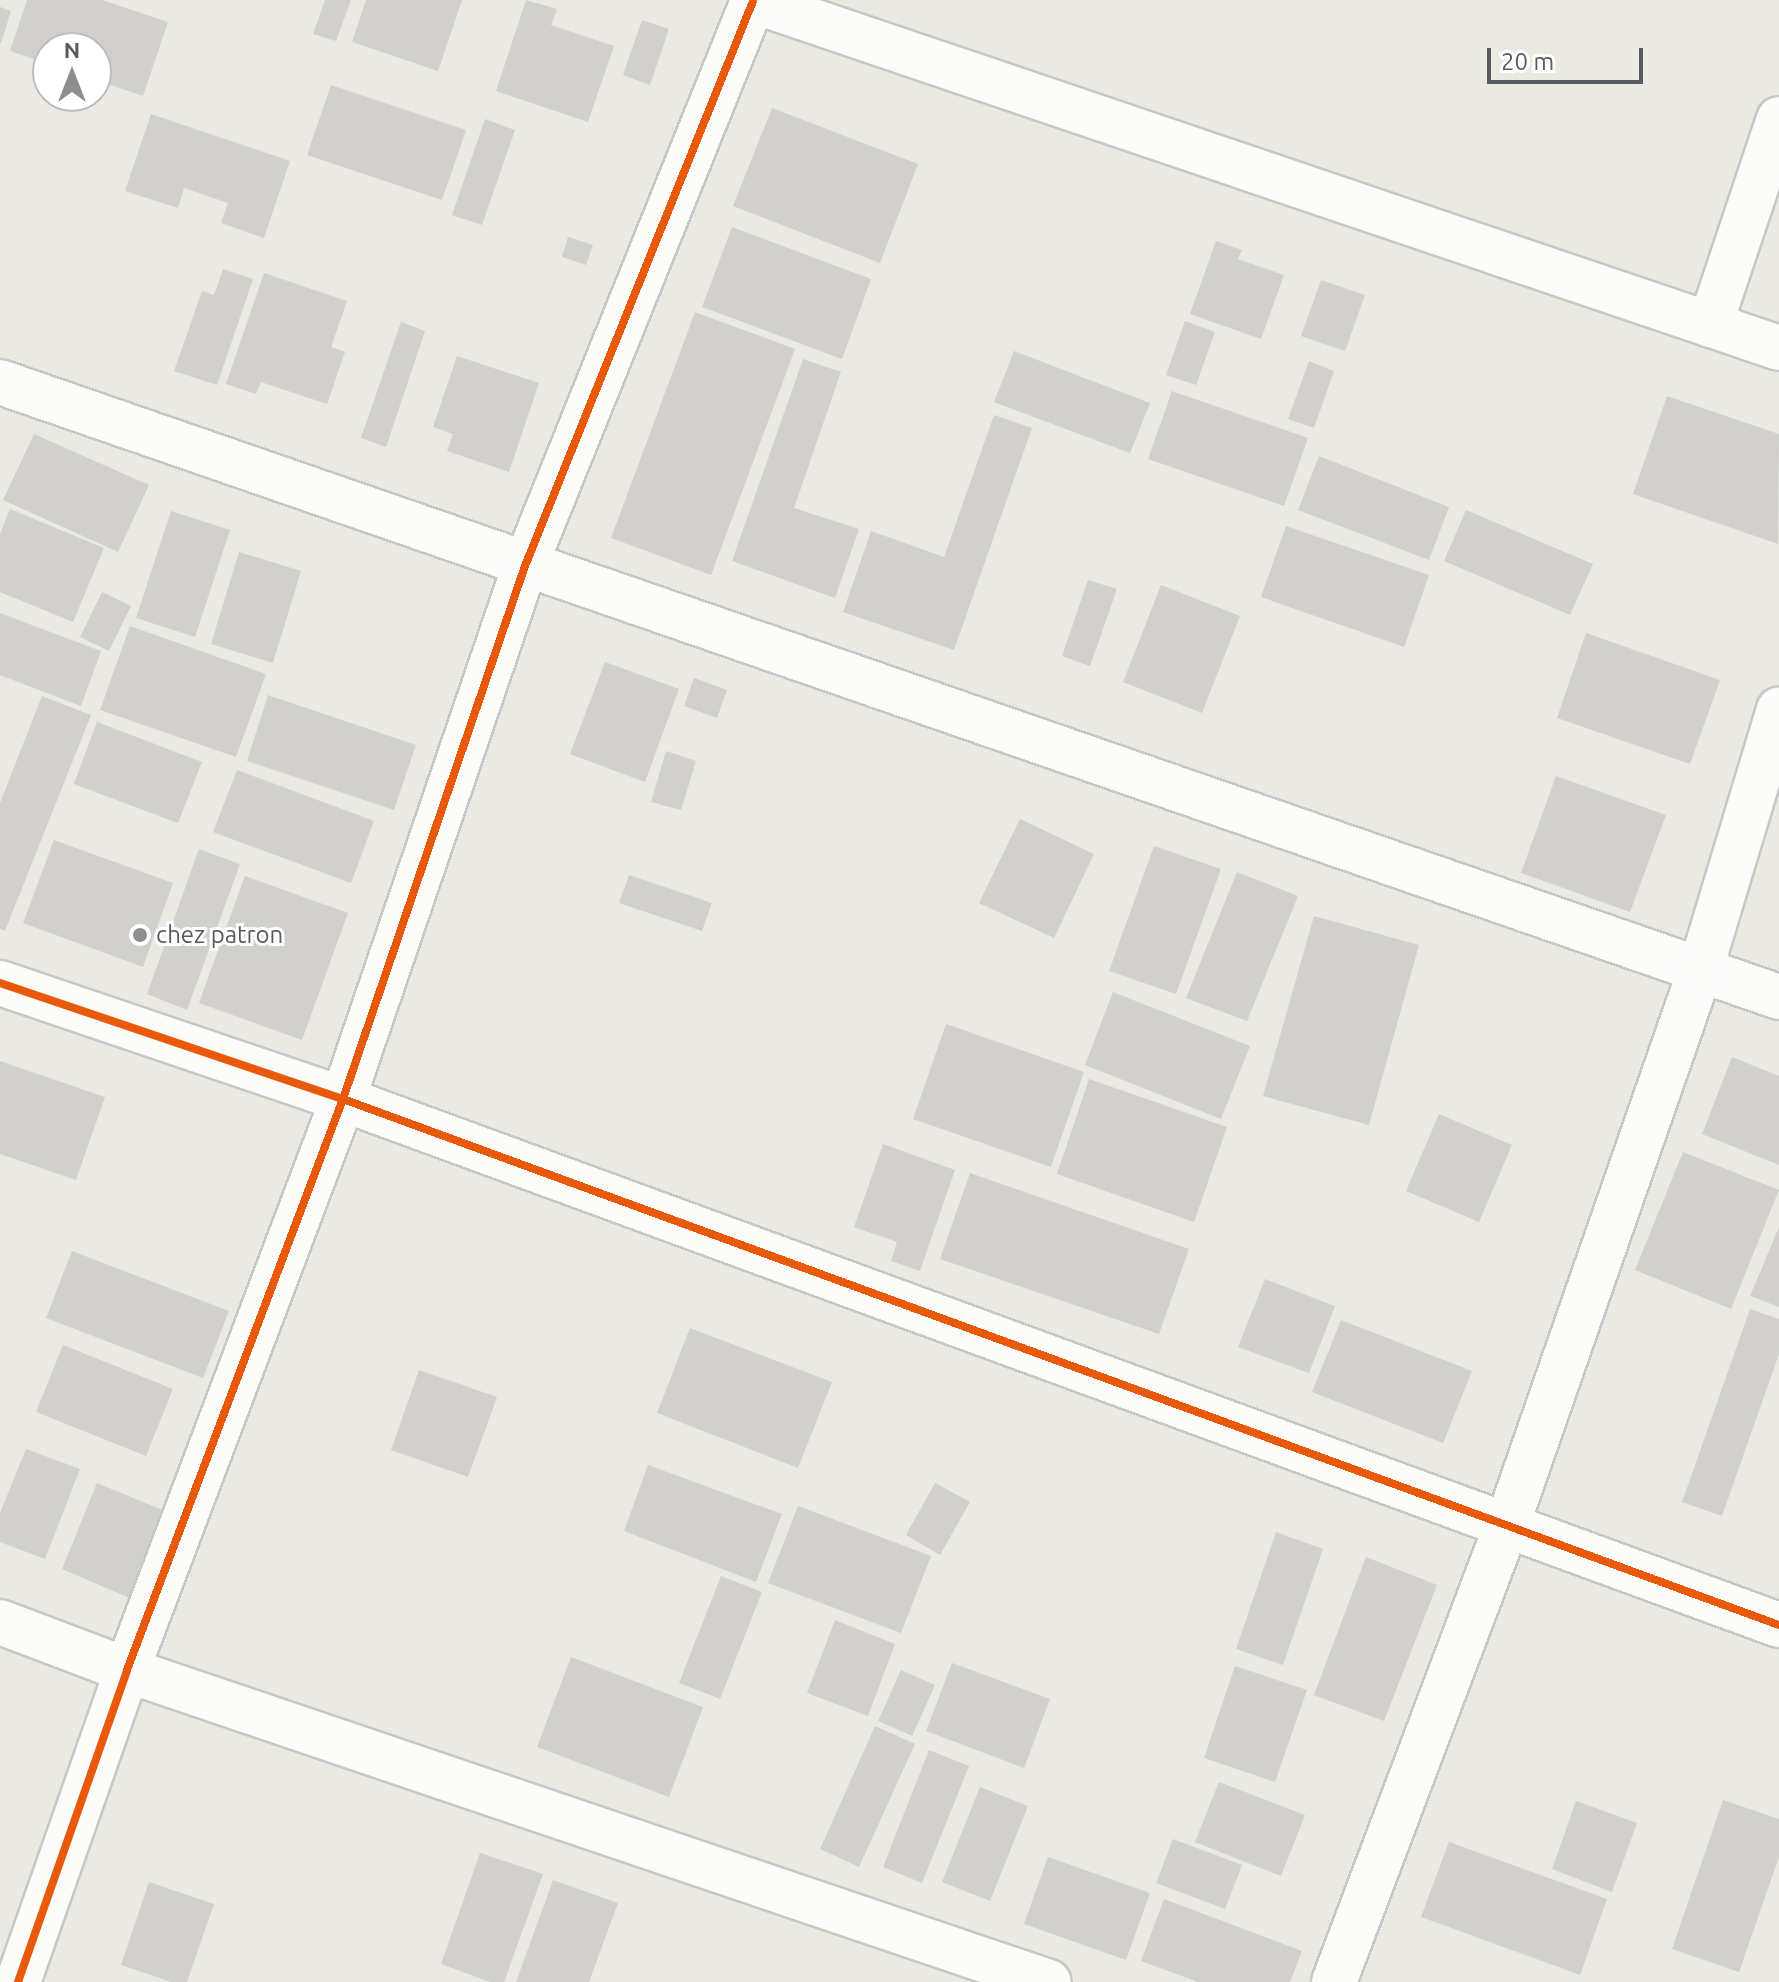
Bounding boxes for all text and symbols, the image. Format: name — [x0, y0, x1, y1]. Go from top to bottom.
north arrow — [32, 32, 112, 112]
scale bar — [1491, 32, 1647, 82]
text: N — [64, 37, 80, 62]
text: 20 m — [1501, 48, 1554, 75]
place label: chez patron — [156, 921, 283, 949]
marker: chez patron — [131, 926, 149, 944]

